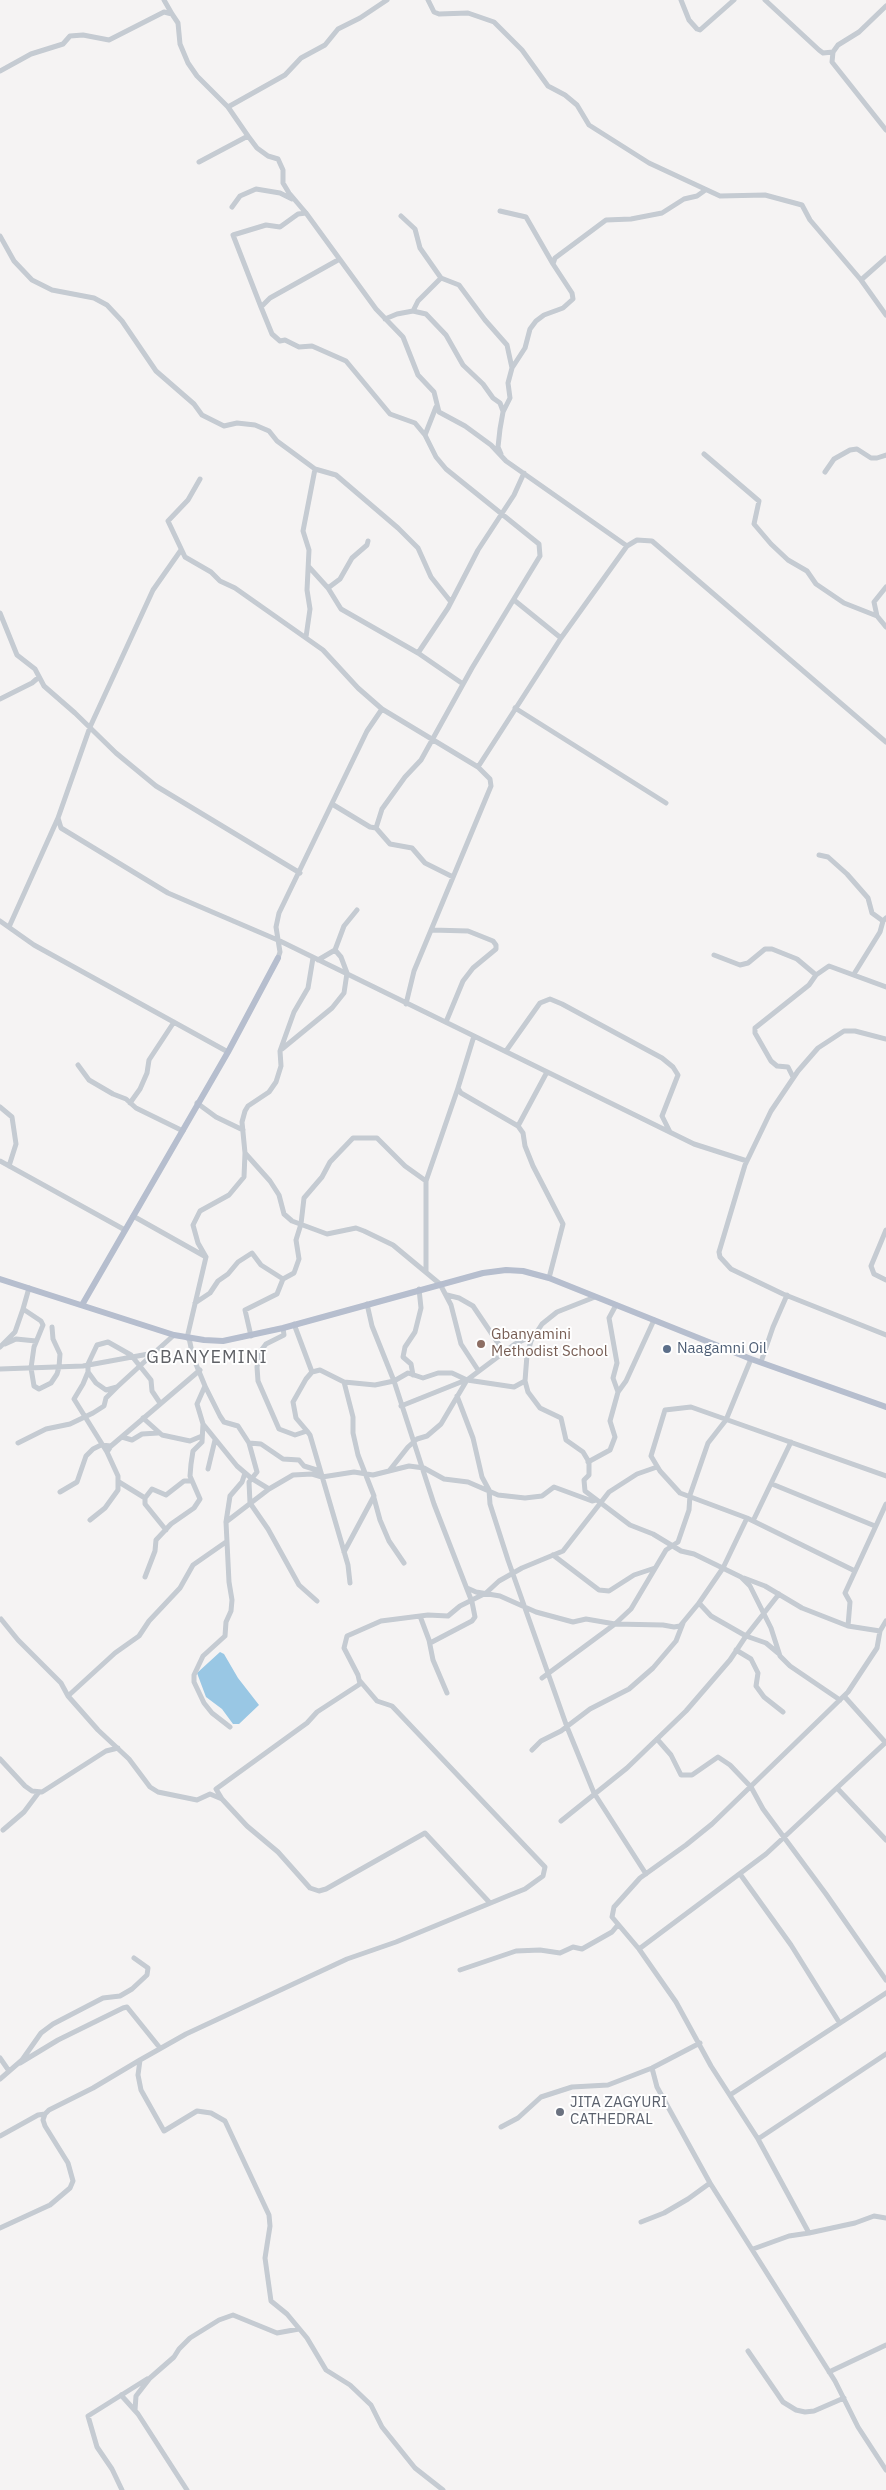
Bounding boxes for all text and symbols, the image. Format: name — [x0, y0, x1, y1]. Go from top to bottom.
place label: Gbanyamini Methodist School — [491, 1326, 608, 1361]
marker: Gbanyamini Methodist School — [475, 1338, 487, 1350]
place label: Naagamni Oil — [677, 1340, 767, 1358]
marker: Naagamni Oil — [661, 1343, 673, 1355]
district label: GBANYEMINI — [145, 1347, 269, 1369]
place label: JITA ZAGYURI CATHEDRAL — [570, 2094, 667, 2129]
marker: JITA ZAGYURI CATHEDRAL — [554, 2106, 566, 2118]

